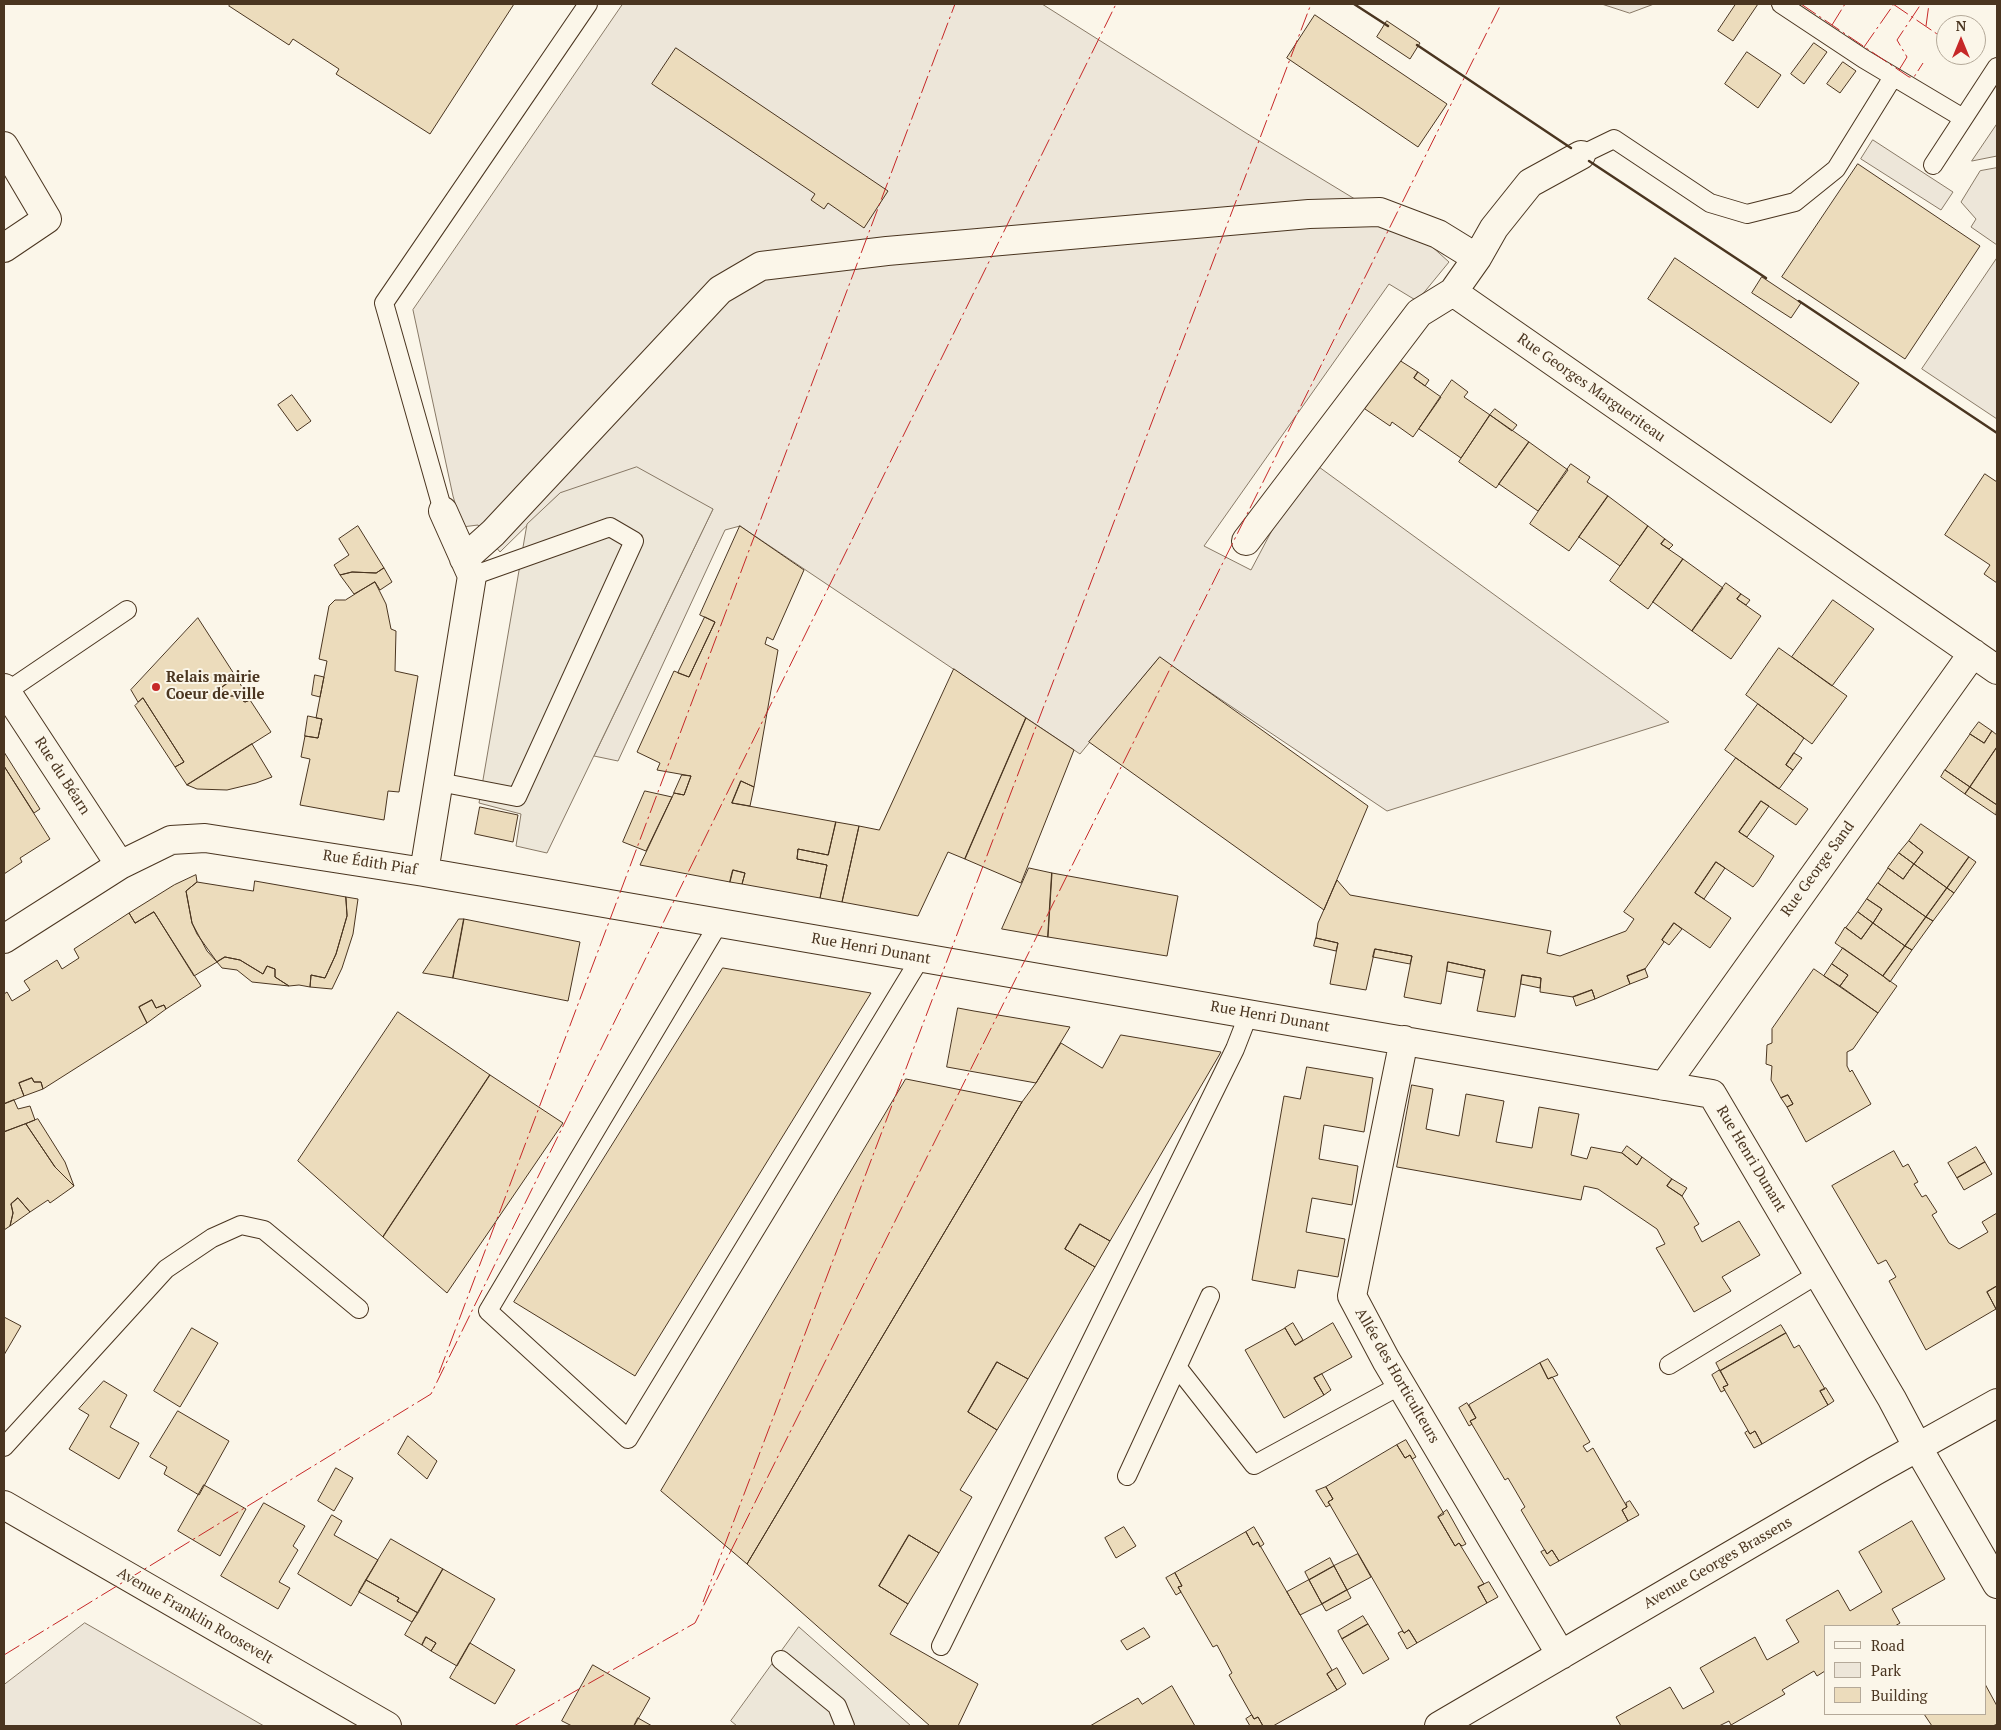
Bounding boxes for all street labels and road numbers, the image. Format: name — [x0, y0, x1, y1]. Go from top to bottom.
street label: Rue Georges Margueriteau — [1513, 330, 1669, 446]
street label: Rue du Béarn — [30, 734, 94, 818]
street label: Rue George Sand — [1777, 818, 1859, 920]
street label: Rue Édith Piaf — [322, 847, 418, 879]
street label: Rue Henri Dunant — [810, 930, 932, 968]
street label: Rue Henri Dunant — [1209, 998, 1331, 1036]
street label: Rue Henri Dunant — [1712, 1103, 1790, 1215]
street label: Allée des Horticulteurs — [1351, 1305, 1443, 1447]
street label: Avenue Georges Brassens — [1640, 1513, 1796, 1613]
street label: Avenue Franklin Roosevelt — [114, 1564, 276, 1668]

